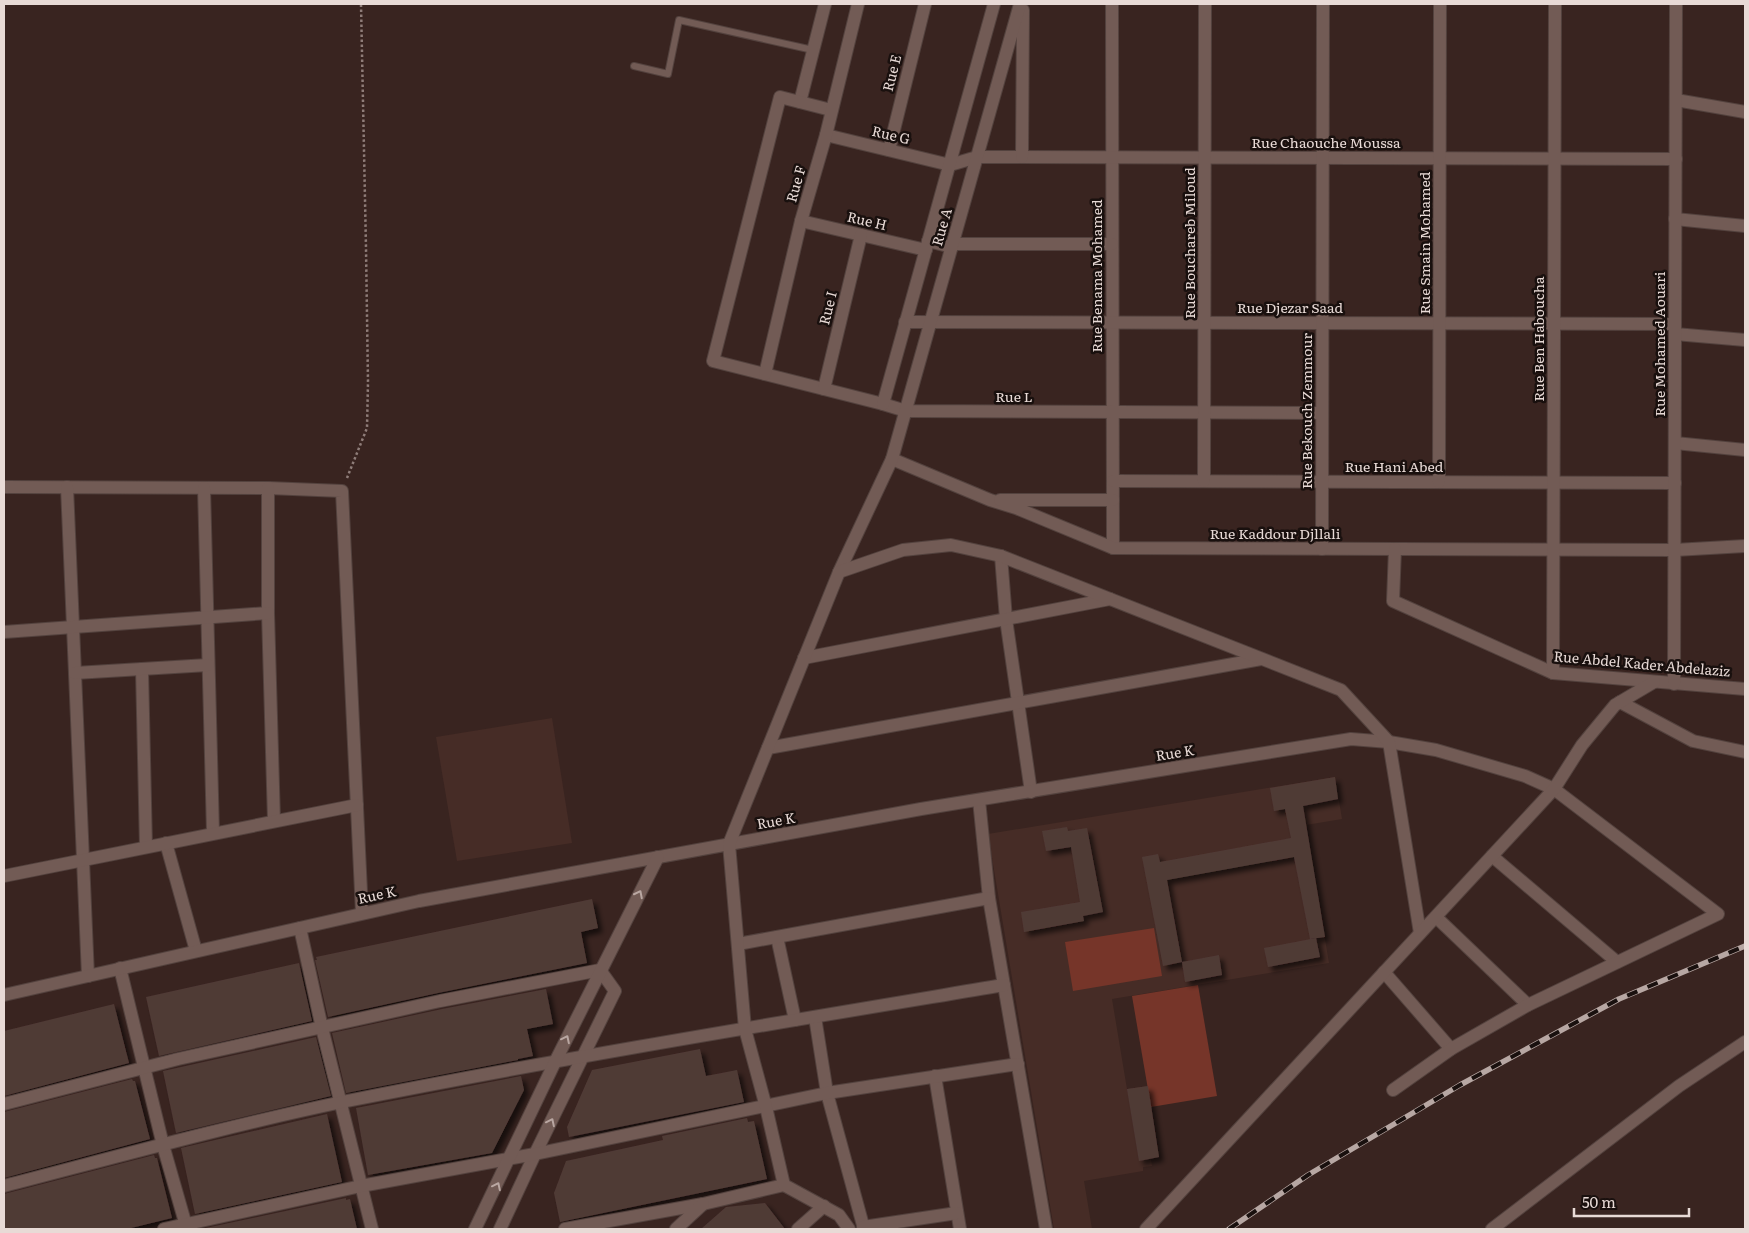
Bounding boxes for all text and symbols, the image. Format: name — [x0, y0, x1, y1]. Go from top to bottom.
street label: Rue E — [877, 52, 905, 93]
street label: Rue G — [870, 120, 913, 148]
street label: Rue Chaouche Moussa — [1252, 132, 1401, 152]
street label: Rue F — [780, 163, 810, 204]
street label: Rue Bouchareb Miloud — [1179, 167, 1199, 319]
street label: Rue Smain Mohamed — [1414, 171, 1434, 314]
street label: Rue Benama Mohamed — [1086, 199, 1106, 353]
street label: Rue A — [926, 205, 956, 248]
street label: Rue H — [845, 206, 889, 234]
street label: Rue Mohamed Aouari — [1649, 271, 1669, 416]
street label: Rue Ben Haboucha — [1528, 276, 1548, 401]
street label: Rue I — [813, 289, 841, 327]
street label: Rue Djezar Saad — [1237, 297, 1343, 317]
street label: Rue Bekouch Zemmour — [1296, 333, 1316, 489]
street label: Rue L — [995, 386, 1033, 406]
street label: Rue Hani Abed — [1345, 456, 1444, 476]
street label: Rue Kaddour Djllali — [1210, 523, 1341, 543]
street label: Rue Abdel Kader Abdelaziz — [1553, 645, 1731, 681]
street label: Rue K — [1154, 739, 1196, 765]
street label: Rue K — [755, 807, 797, 833]
street label: Rue K — [356, 880, 398, 908]
one-way arrow — [633, 890, 643, 899]
one-way arrow — [560, 1035, 570, 1044]
one-way arrow — [545, 1118, 555, 1127]
one-way arrow — [491, 1182, 501, 1191]
scale bar — [1574, 1186, 1689, 1218]
text: 50 m — [1582, 1190, 1616, 1213]

